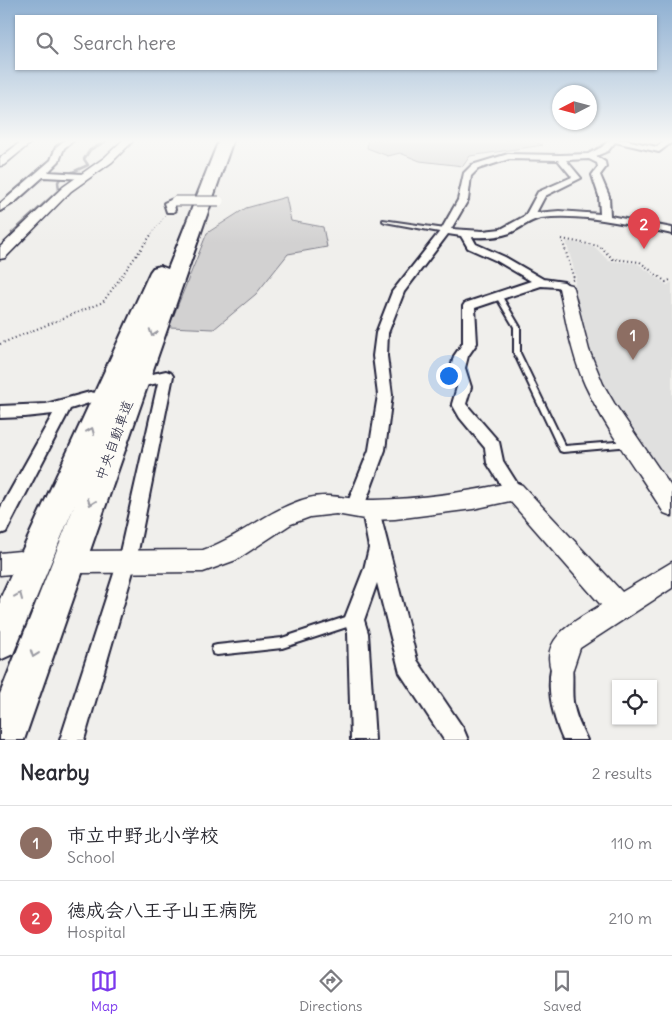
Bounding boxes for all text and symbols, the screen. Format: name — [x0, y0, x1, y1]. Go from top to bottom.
search box — [15, 15, 657, 70]
icon: search — [33, 29, 61, 57]
text: Search here — [73, 31, 176, 55]
north arrow — [552, 85, 597, 130]
pin: 2 — [628, 208, 660, 249]
pin: 1 — [617, 319, 649, 360]
one-way arrow — [149, 328, 160, 337]
your location — [436, 363, 462, 389]
street label: 中央自動車道 — [91, 397, 137, 483]
one-way arrow — [84, 427, 95, 436]
one-way arrow — [87, 497, 97, 505]
one-way arrow — [13, 592, 24, 601]
one-way arrow — [30, 649, 40, 658]
map controls — [612, 680, 657, 725]
button: locate — [612, 680, 657, 725]
text: Nearby — [20, 759, 90, 786]
text: 2 results — [592, 763, 652, 783]
text: 市立中野北小学校 — [67, 823, 219, 847]
text: 1 — [33, 833, 39, 853]
text: 110 m — [611, 833, 652, 853]
text: School — [67, 847, 115, 867]
text: 徳成会八王子山王病院 — [67, 898, 257, 922]
text: 2 — [32, 908, 40, 928]
text: 210 m — [609, 908, 652, 928]
text: Hospital — [67, 922, 126, 942]
tab: Map — [90, 967, 118, 1015]
tab: Directions — [299, 967, 362, 1015]
tab: Saved — [543, 967, 582, 1015]

